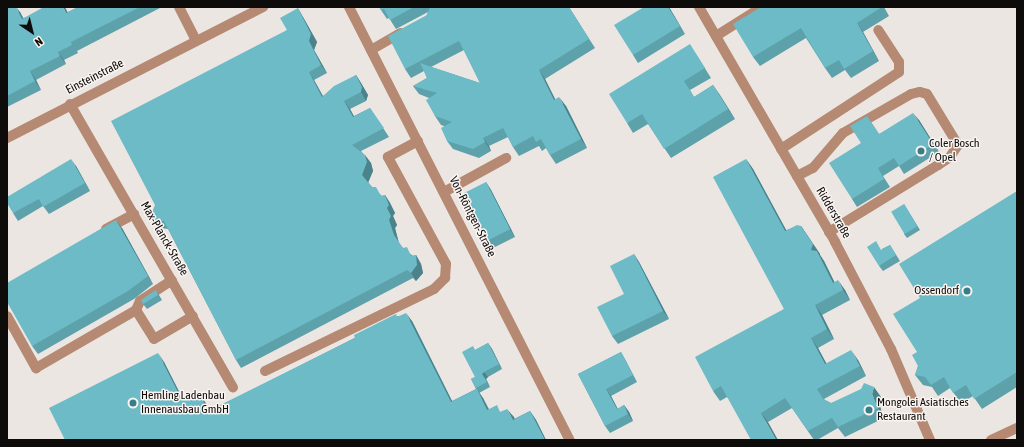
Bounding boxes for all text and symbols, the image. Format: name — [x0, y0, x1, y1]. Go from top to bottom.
north arrow — [12, 12, 52, 52]
text: N — [33, 35, 45, 49]
street label: Einsteinstraße — [64, 56, 126, 98]
place label: Coler Bosch / Opel — [929, 137, 980, 165]
marker: Coler Bosch / Opel — [916, 146, 926, 156]
street label: Von-Röntgen-Straße — [445, 174, 499, 260]
street label: Ridderstraße — [813, 185, 853, 241]
street label: Max-Planck-Straße — [137, 199, 191, 279]
place label: Ossendorf — [914, 284, 959, 298]
marker: Ossendorf — [962, 286, 972, 296]
place label: Hemling Ladenbau Innenausbau GmbH — [141, 389, 229, 417]
place label: Mongolei Asiatisches Restaurant — [877, 396, 969, 424]
marker: Hemling Ladenbau Innenausbau GmbH — [128, 398, 138, 408]
marker: Mongolei Asiatisches Restaurant — [864, 405, 874, 415]

